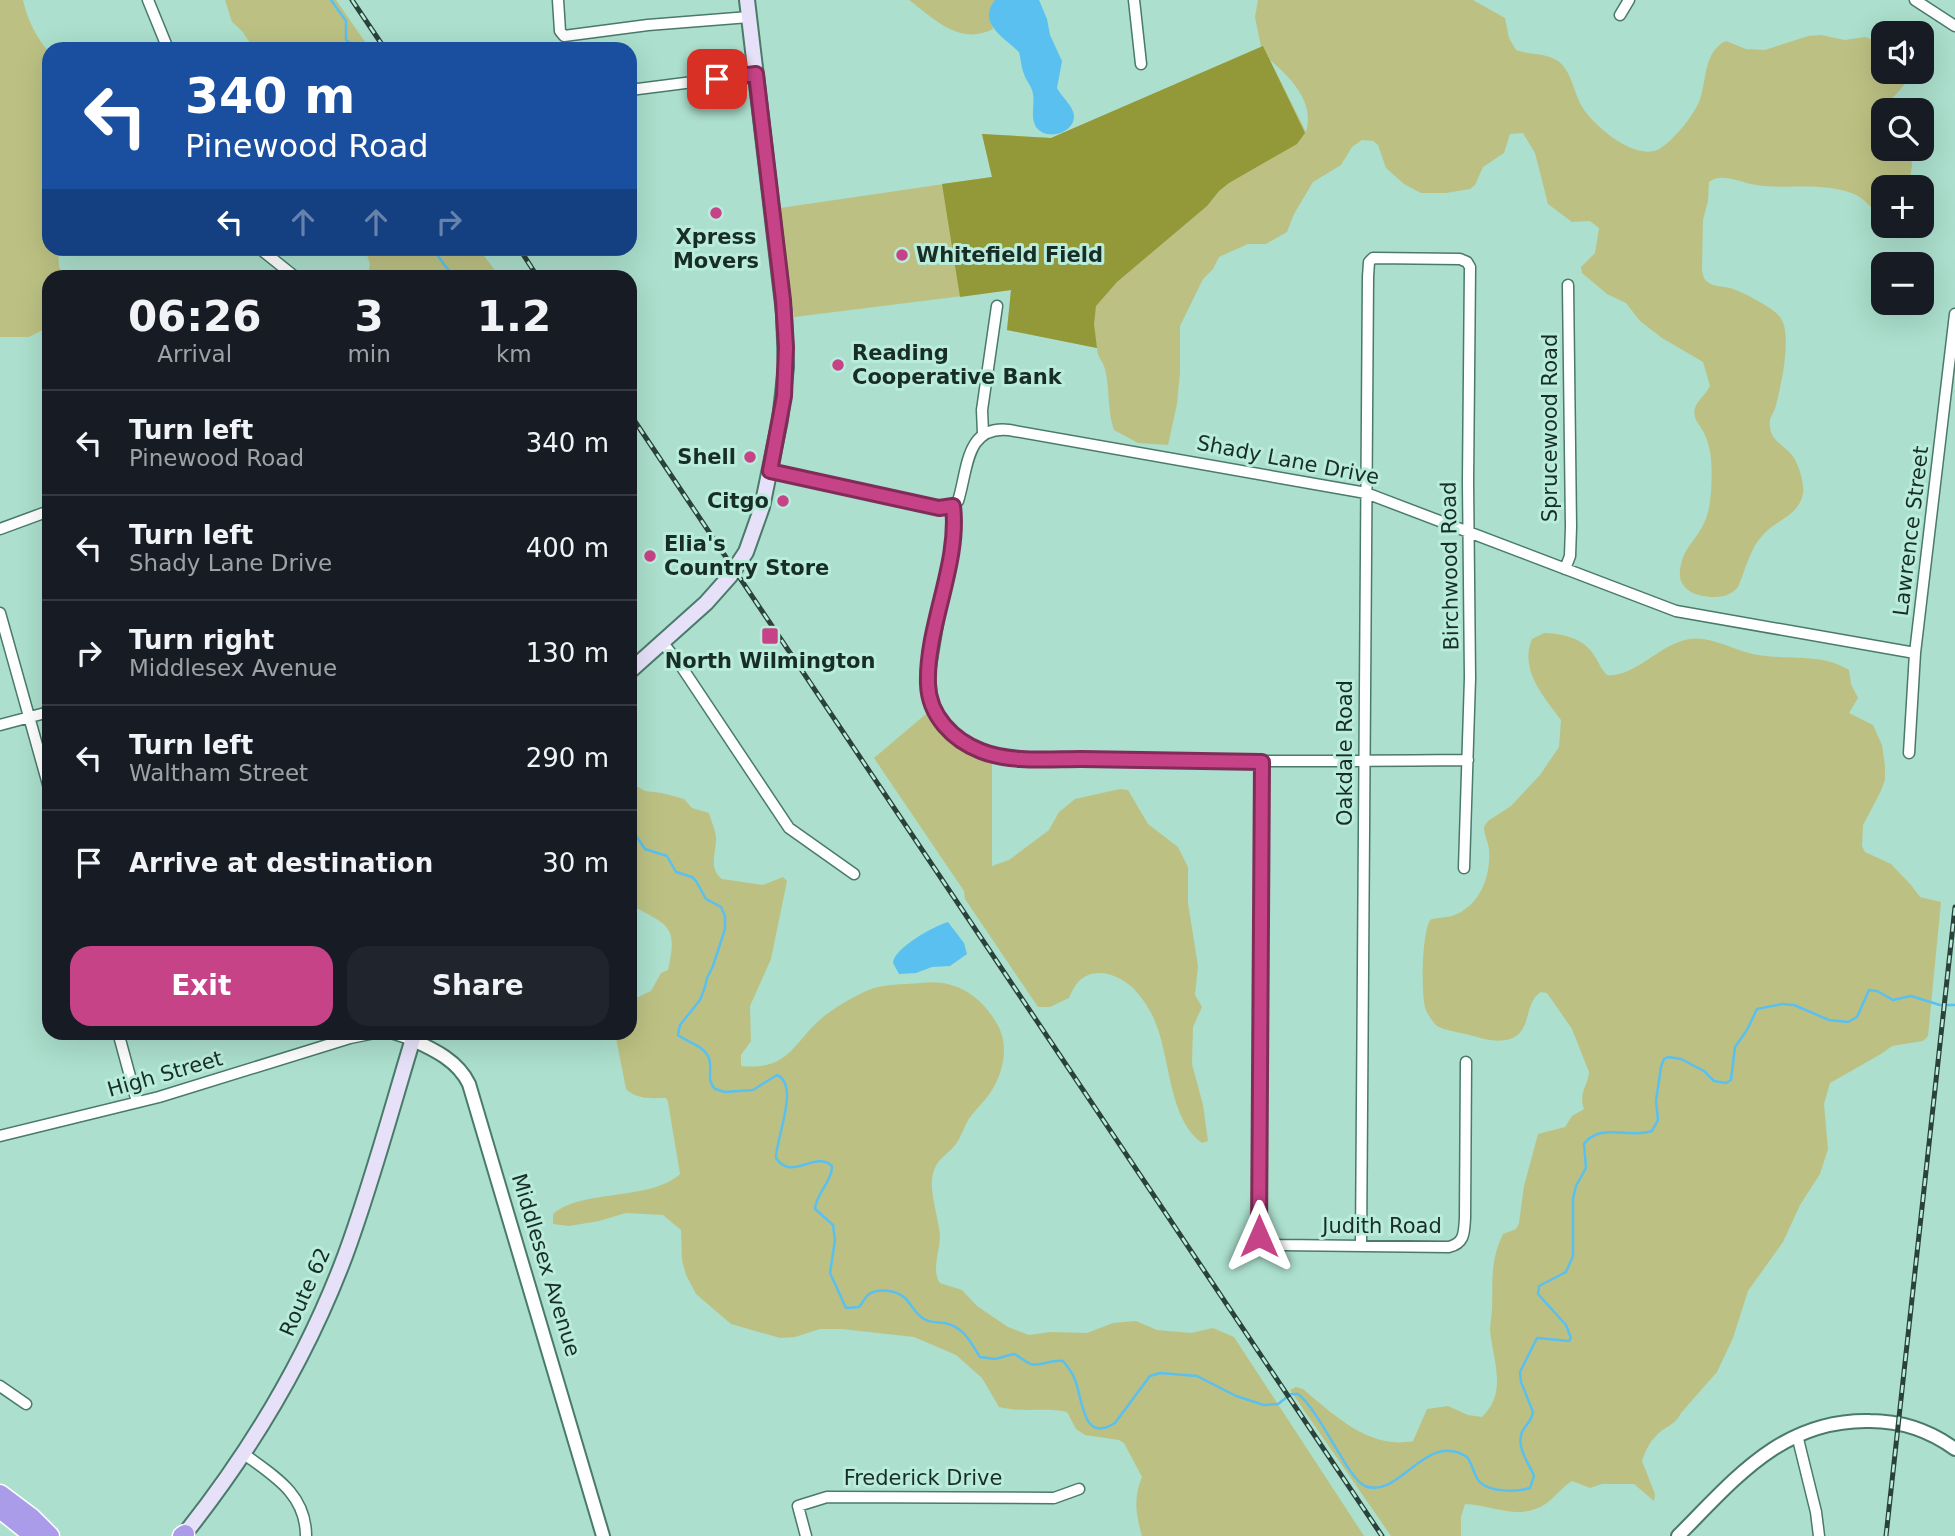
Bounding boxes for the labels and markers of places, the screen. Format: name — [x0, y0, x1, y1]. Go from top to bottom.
pin — [687, 49, 747, 109]
marker: Xpress Movers — [708, 205, 724, 221]
place label: Xpress Movers — [673, 225, 759, 273]
place label: Whitefield Field — [916, 243, 1103, 267]
marker: Whitefield Field — [894, 247, 910, 263]
place label: Reading Cooperative Bank — [852, 341, 1063, 389]
marker: Reading Cooperative Bank — [830, 357, 846, 373]
place label: Shell — [677, 445, 736, 469]
marker: Shell — [742, 449, 758, 465]
place label: Citgo — [707, 489, 769, 513]
marker: Citgo — [775, 493, 791, 509]
place label: Elia's Country Store — [664, 532, 829, 580]
marker: Elia's Country Store — [642, 548, 658, 564]
marker: North Wilmington — [760, 626, 780, 646]
place label: North Wilmington — [665, 649, 875, 673]

